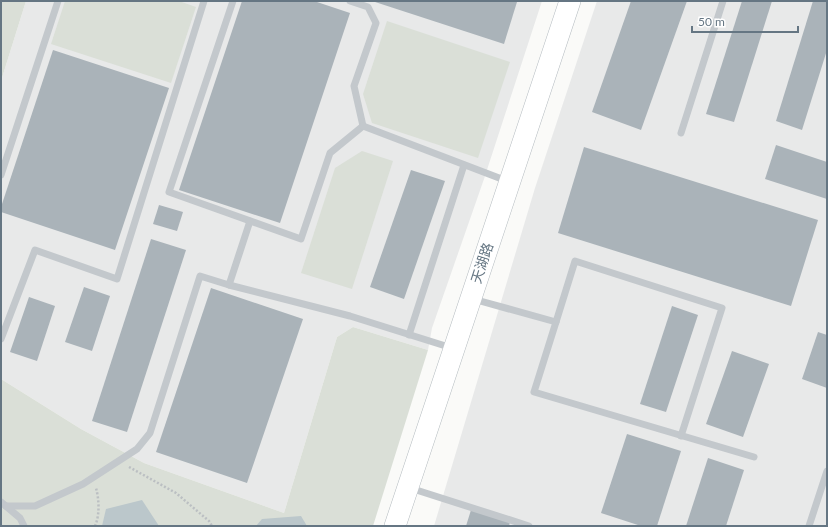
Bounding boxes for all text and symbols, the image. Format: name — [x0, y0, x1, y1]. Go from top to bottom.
scale bar — [692, 8, 798, 34]
text: 50 m — [698, 14, 725, 29]
street label: 天湖路 — [467, 240, 496, 285]

